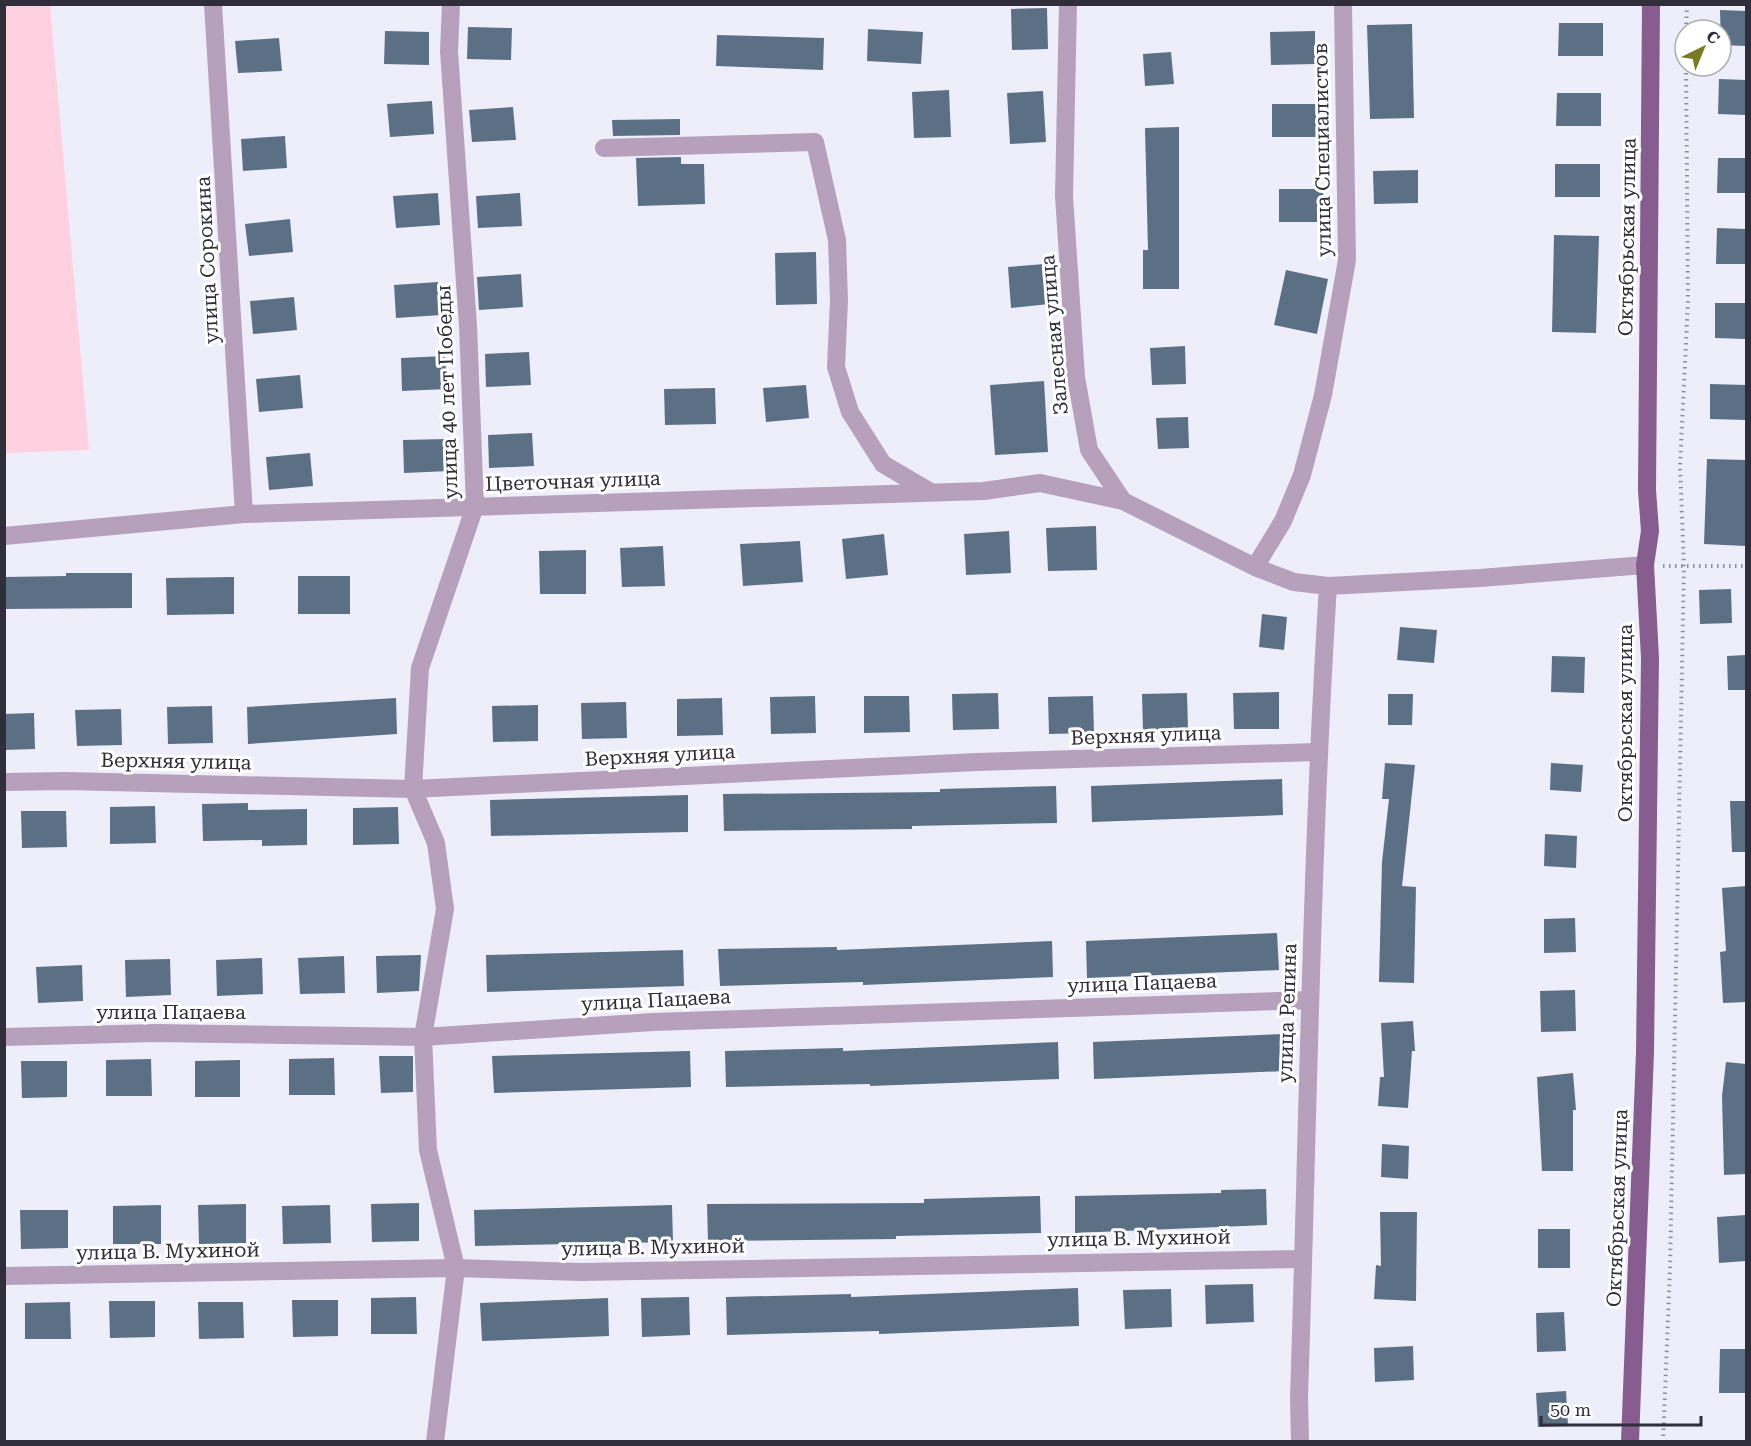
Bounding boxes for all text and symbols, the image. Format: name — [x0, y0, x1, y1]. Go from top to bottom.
north arrow — [1673, 18, 1733, 78]
text: С — [1702, 27, 1723, 48]
street label: улица Специалистов — [1308, 43, 1336, 257]
street label: Октябрьская улица — [1613, 137, 1641, 336]
street label: улица Сорокина — [191, 175, 223, 345]
street label: Залесная улица — [1035, 254, 1073, 416]
street label: улица 40 лет Победы — [431, 284, 463, 500]
street label: Цветочная улица — [485, 466, 661, 496]
street label: Октябрьская улица — [1613, 624, 1637, 822]
street label: Верхняя улица — [1070, 720, 1222, 750]
street label: Верхняя улица — [584, 739, 736, 771]
street label: Верхняя улица — [100, 748, 252, 774]
street label: улица Репина — [1273, 943, 1301, 1083]
street label: улица Пацаева — [1067, 968, 1217, 998]
street label: улица Пацаева — [581, 984, 732, 1016]
street label: улица Пацаева — [96, 1000, 246, 1024]
street label: Октябрьская улица — [1602, 1108, 1632, 1308]
street label: улица В. Мухиной — [1047, 1224, 1231, 1252]
street label: улица В. Мухиной — [561, 1233, 745, 1261]
street label: улица В. Мухиной — [76, 1237, 260, 1265]
scale bar — [1541, 1389, 1702, 1427]
text: 50 m — [1550, 1399, 1591, 1420]

